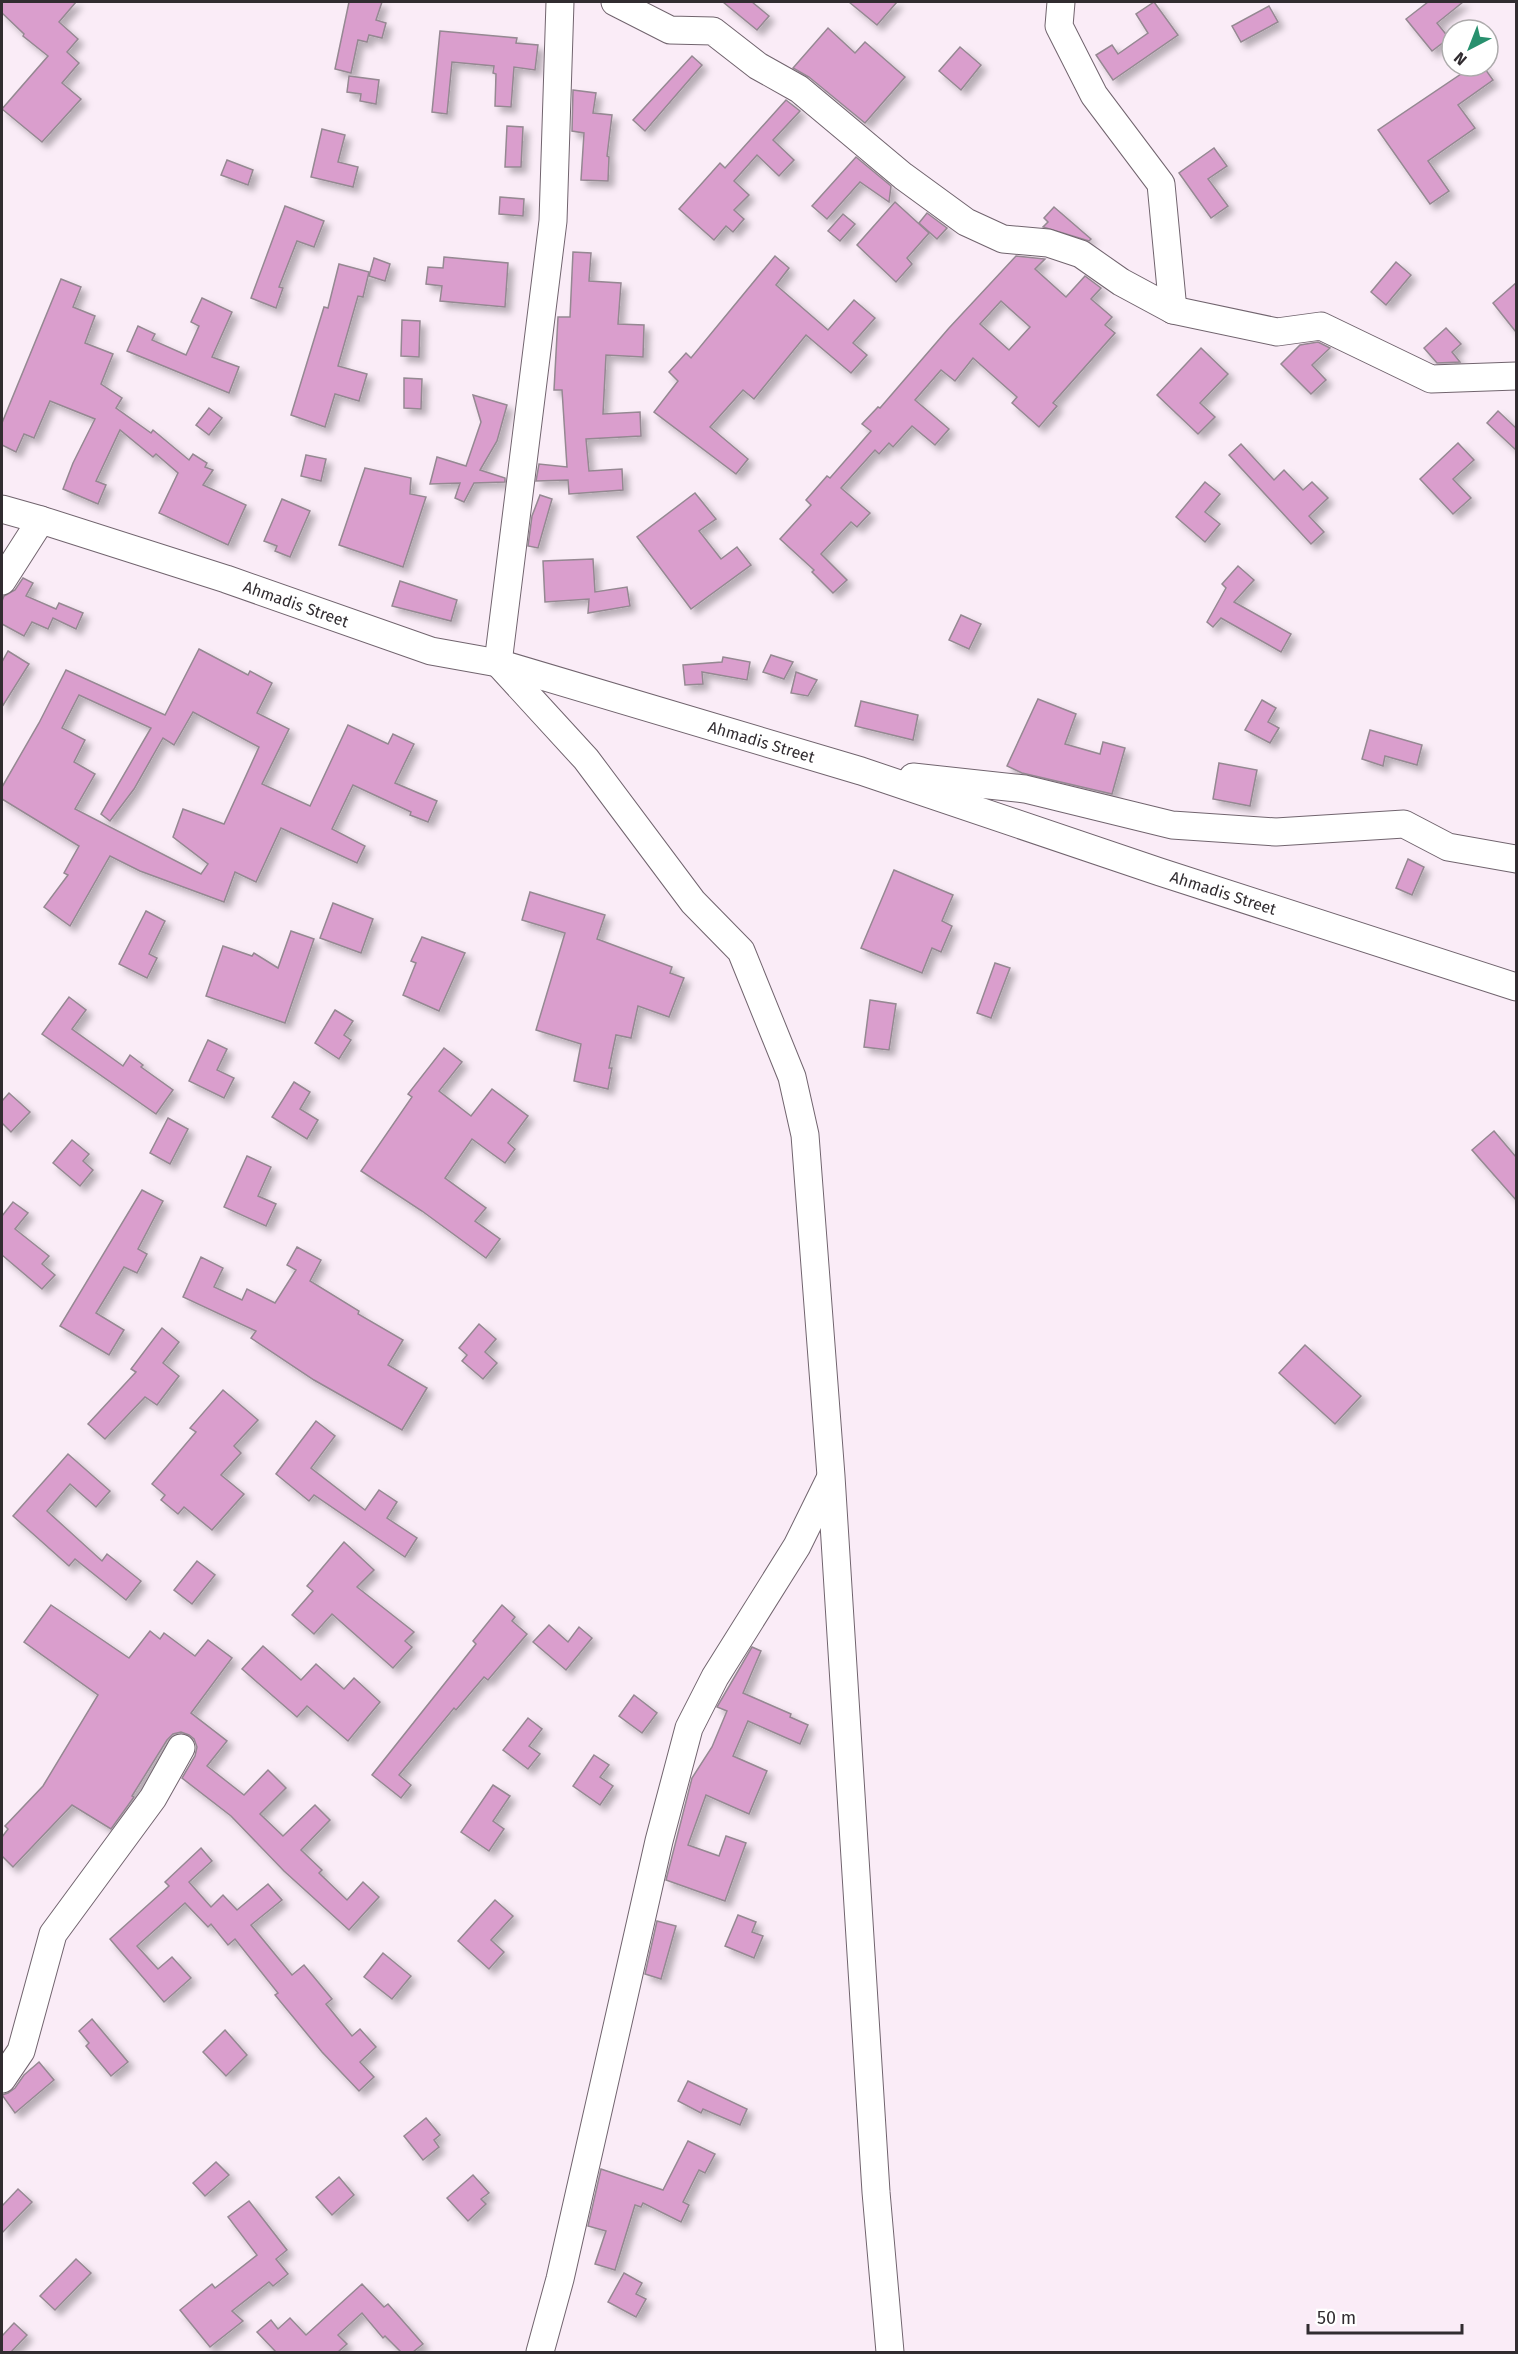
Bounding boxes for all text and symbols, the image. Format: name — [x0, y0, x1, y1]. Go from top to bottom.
north arrow — [1440, 18, 1500, 78]
text: N — [1450, 48, 1471, 69]
street label: Ahmadis Street — [241, 577, 351, 631]
street label: Ahmadis Street — [706, 717, 817, 767]
street label: Ahmadis Street — [1168, 867, 1279, 919]
scale bar — [1308, 2297, 1462, 2335]
text: 50 m — [1317, 2307, 1356, 2329]

